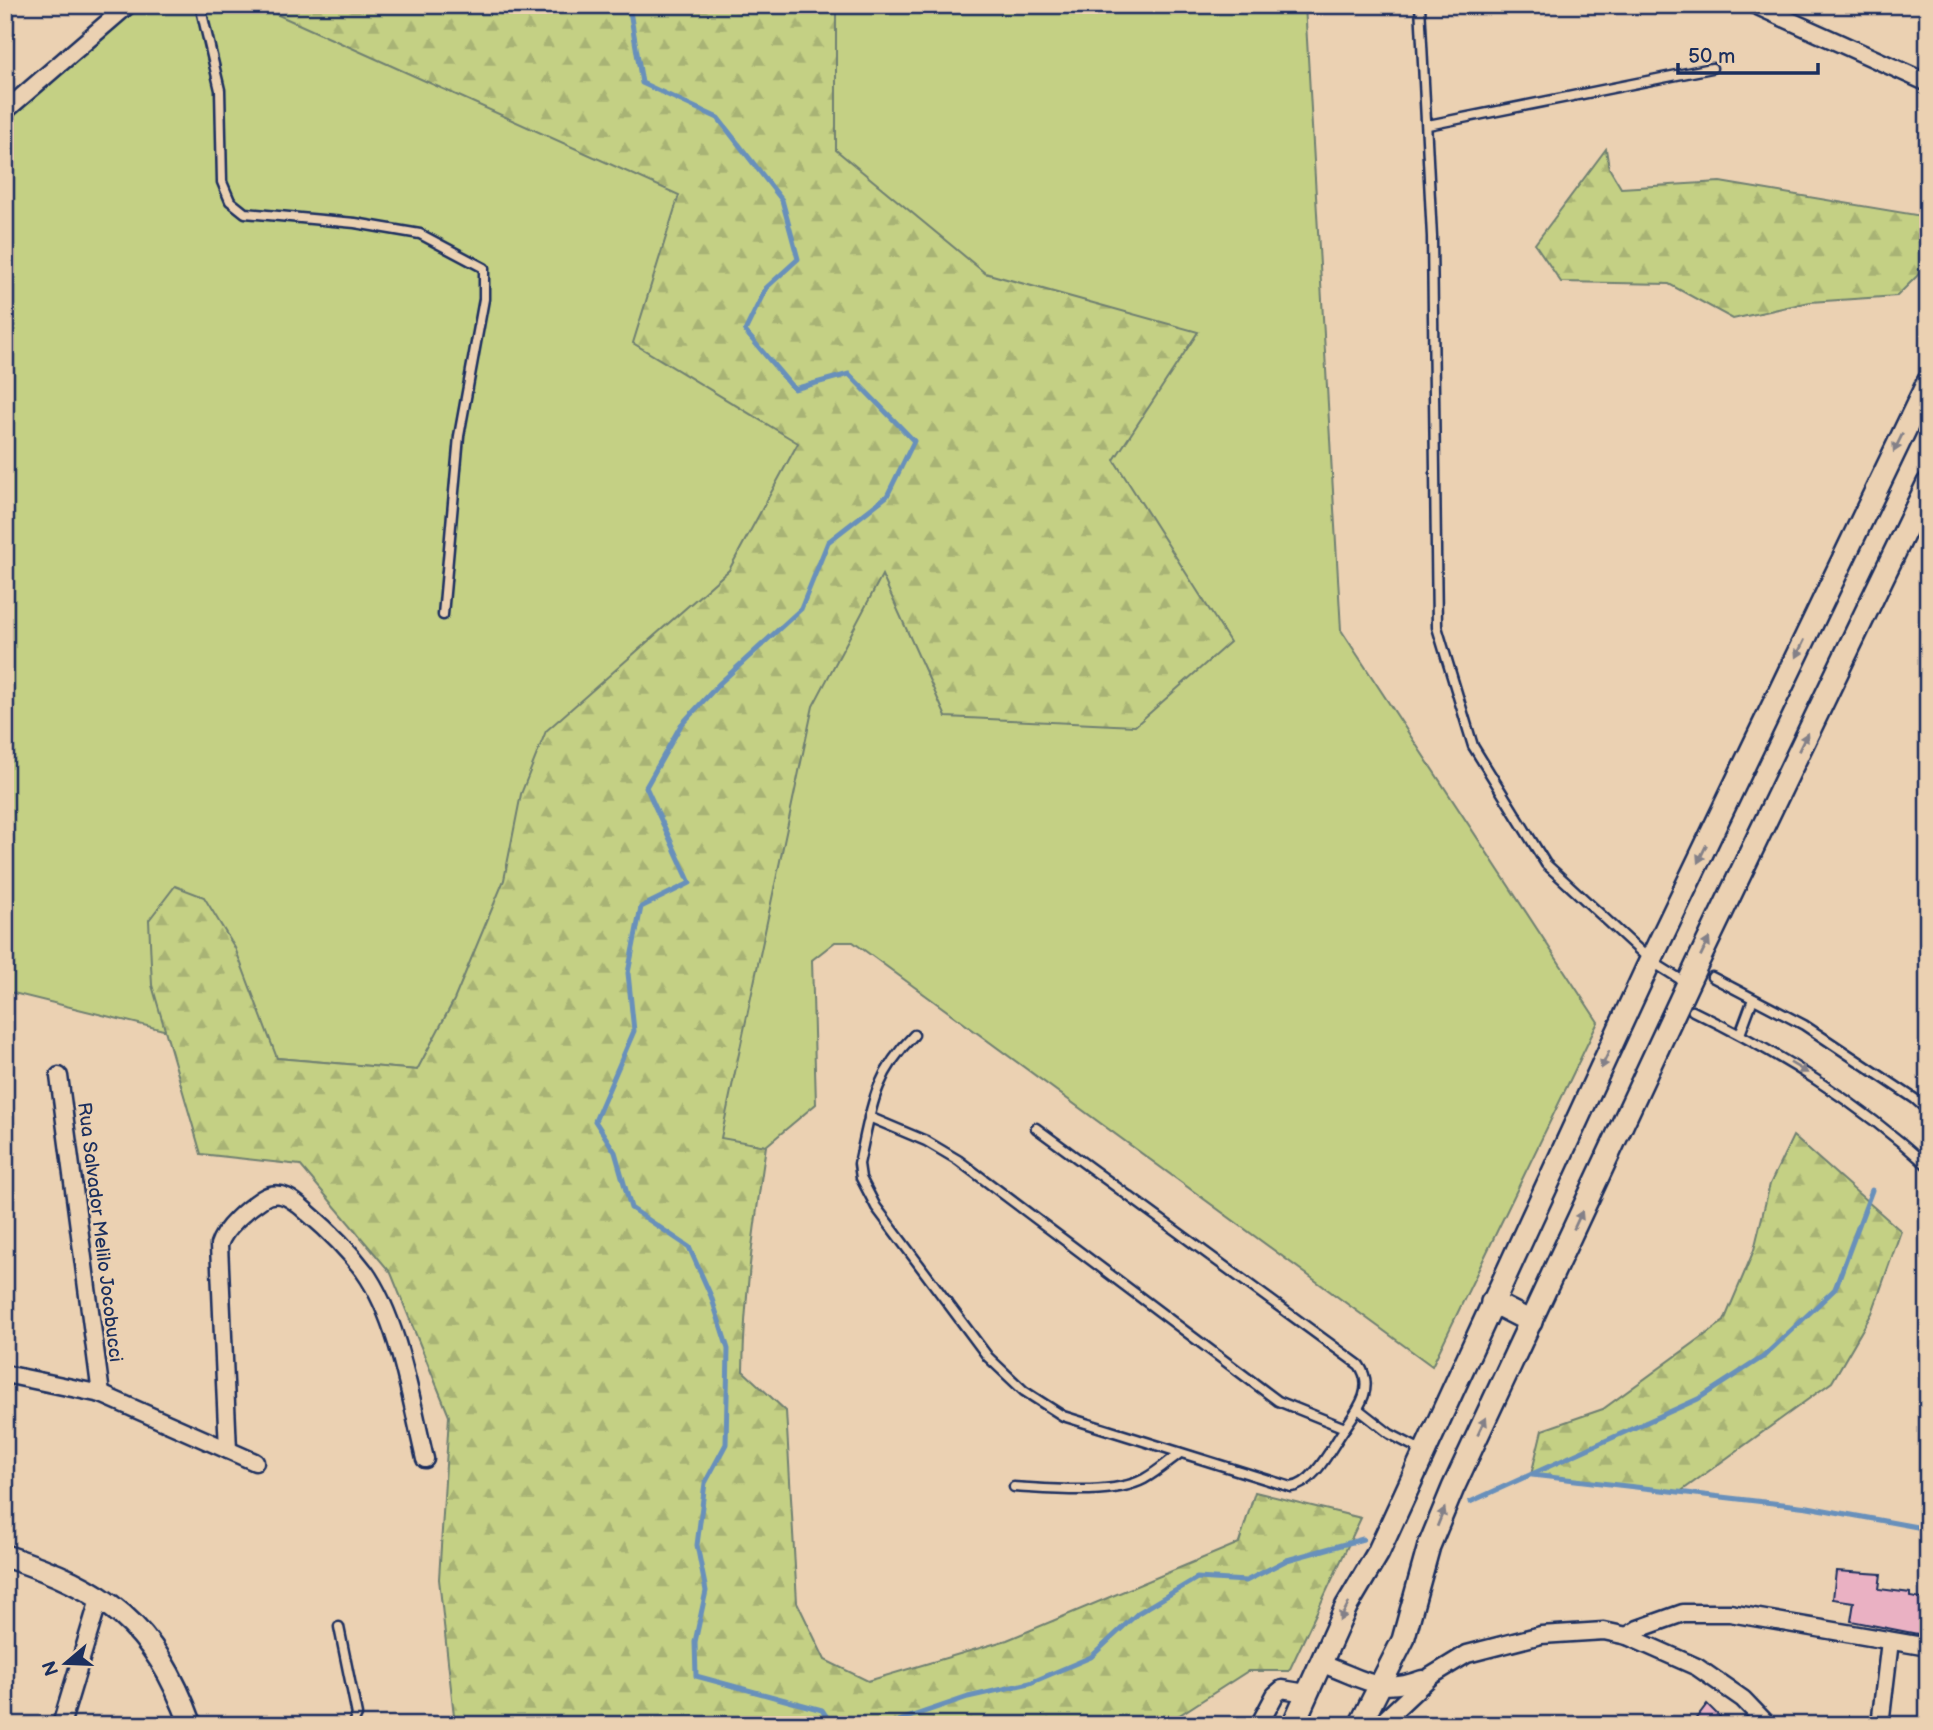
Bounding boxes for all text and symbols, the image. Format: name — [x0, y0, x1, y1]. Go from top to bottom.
scale bar — [1678, 32, 1818, 76]
text: 50 m — [1688, 44, 1735, 69]
one-way arrow — [1893, 433, 1904, 453]
one-way arrow — [1795, 638, 1806, 659]
one-way arrow — [1798, 732, 1809, 752]
one-way arrow — [1697, 844, 1708, 864]
one-way arrow — [1700, 937, 1711, 957]
one-way arrow — [1599, 1049, 1610, 1070]
one-way arrow — [1790, 1061, 1809, 1074]
street label: Rua Salvador Melilo Jocobucci — [72, 1101, 127, 1363]
one-way arrow — [1573, 1210, 1584, 1230]
one-way arrow — [1476, 1416, 1487, 1436]
one-way arrow — [1435, 1507, 1446, 1528]
one-way arrow — [1339, 1602, 1350, 1622]
north arrow — [32, 1628, 102, 1698]
text: N — [38, 1658, 65, 1679]

